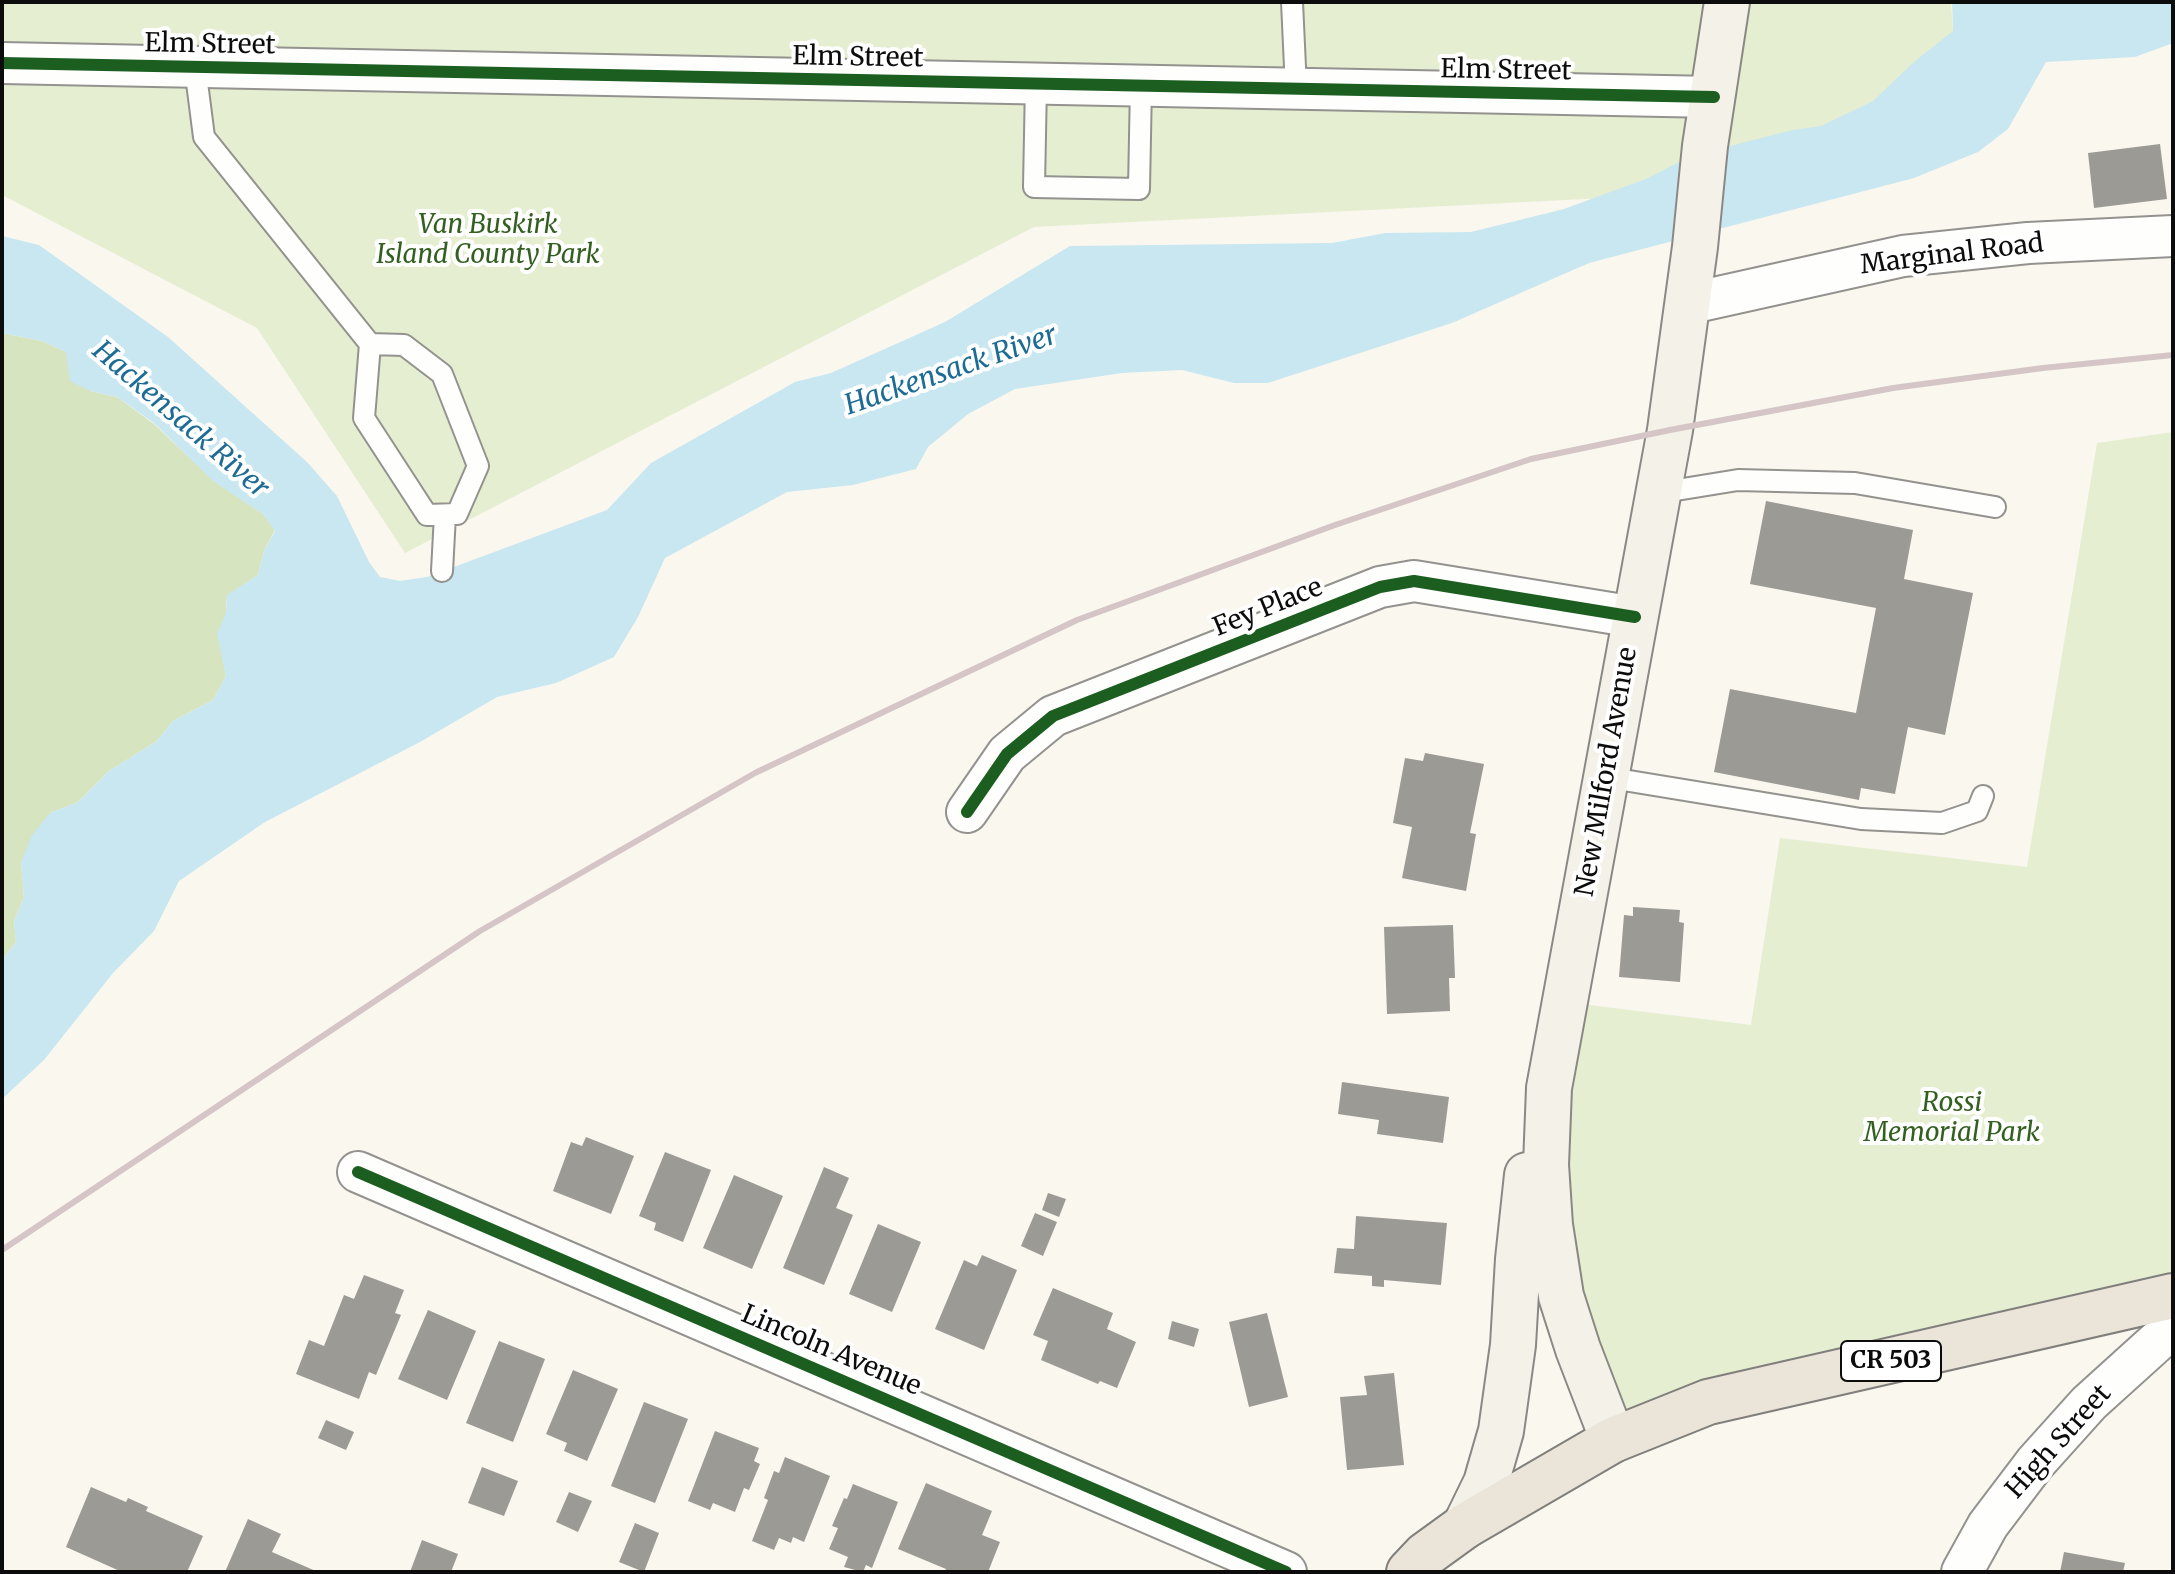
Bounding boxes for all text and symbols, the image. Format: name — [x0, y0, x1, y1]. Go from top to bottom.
street label: Elm Street — [144, 28, 276, 62]
street label: Elm Street — [792, 41, 924, 75]
street label: Elm Street — [1440, 54, 1572, 88]
park label: Van Buskirk Island County Park — [376, 210, 600, 272]
street label: Marginal Road — [1859, 228, 2045, 282]
water label: Hackensack River — [840, 319, 1062, 423]
water label: Hackensack River — [85, 334, 275, 506]
street label: Fey Place — [1209, 572, 1327, 644]
street label: New Milford Avenue — [1570, 645, 1644, 899]
park label: Rossi Memorial Park — [1864, 1088, 2040, 1150]
street label: Lincoln Avenue — [736, 1299, 926, 1403]
road number: CR 503 — [1841, 1341, 1941, 1381]
street label: High Street — [2000, 1379, 2118, 1505]

